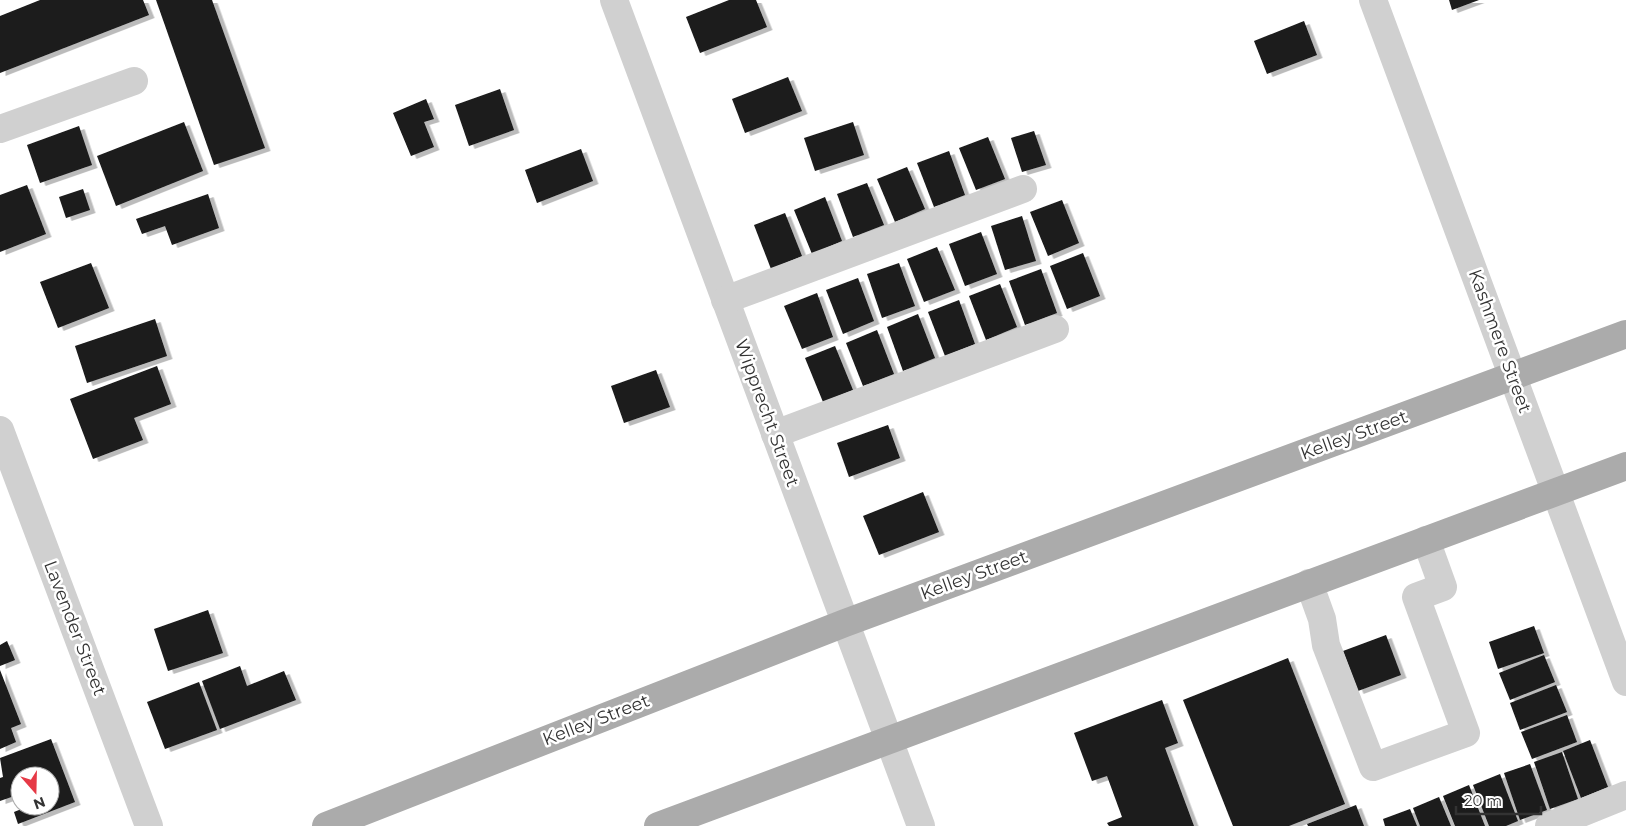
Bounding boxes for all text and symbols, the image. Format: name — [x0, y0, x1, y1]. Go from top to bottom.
street label: Kashmere Street — [1464, 266, 1536, 416]
street label: Wipprecht Street — [730, 336, 804, 490]
street label: Kelley Street — [1297, 405, 1411, 465]
street label: Kelley Street — [917, 545, 1031, 605]
street label: Lavender Street — [39, 557, 111, 699]
street label: Kelley Street — [540, 690, 652, 750]
north arrow — [10, 766, 60, 816]
scale bar — [1456, 784, 1541, 816]
text: 20 m — [1464, 791, 1502, 810]
text: N — [31, 793, 48, 814]

